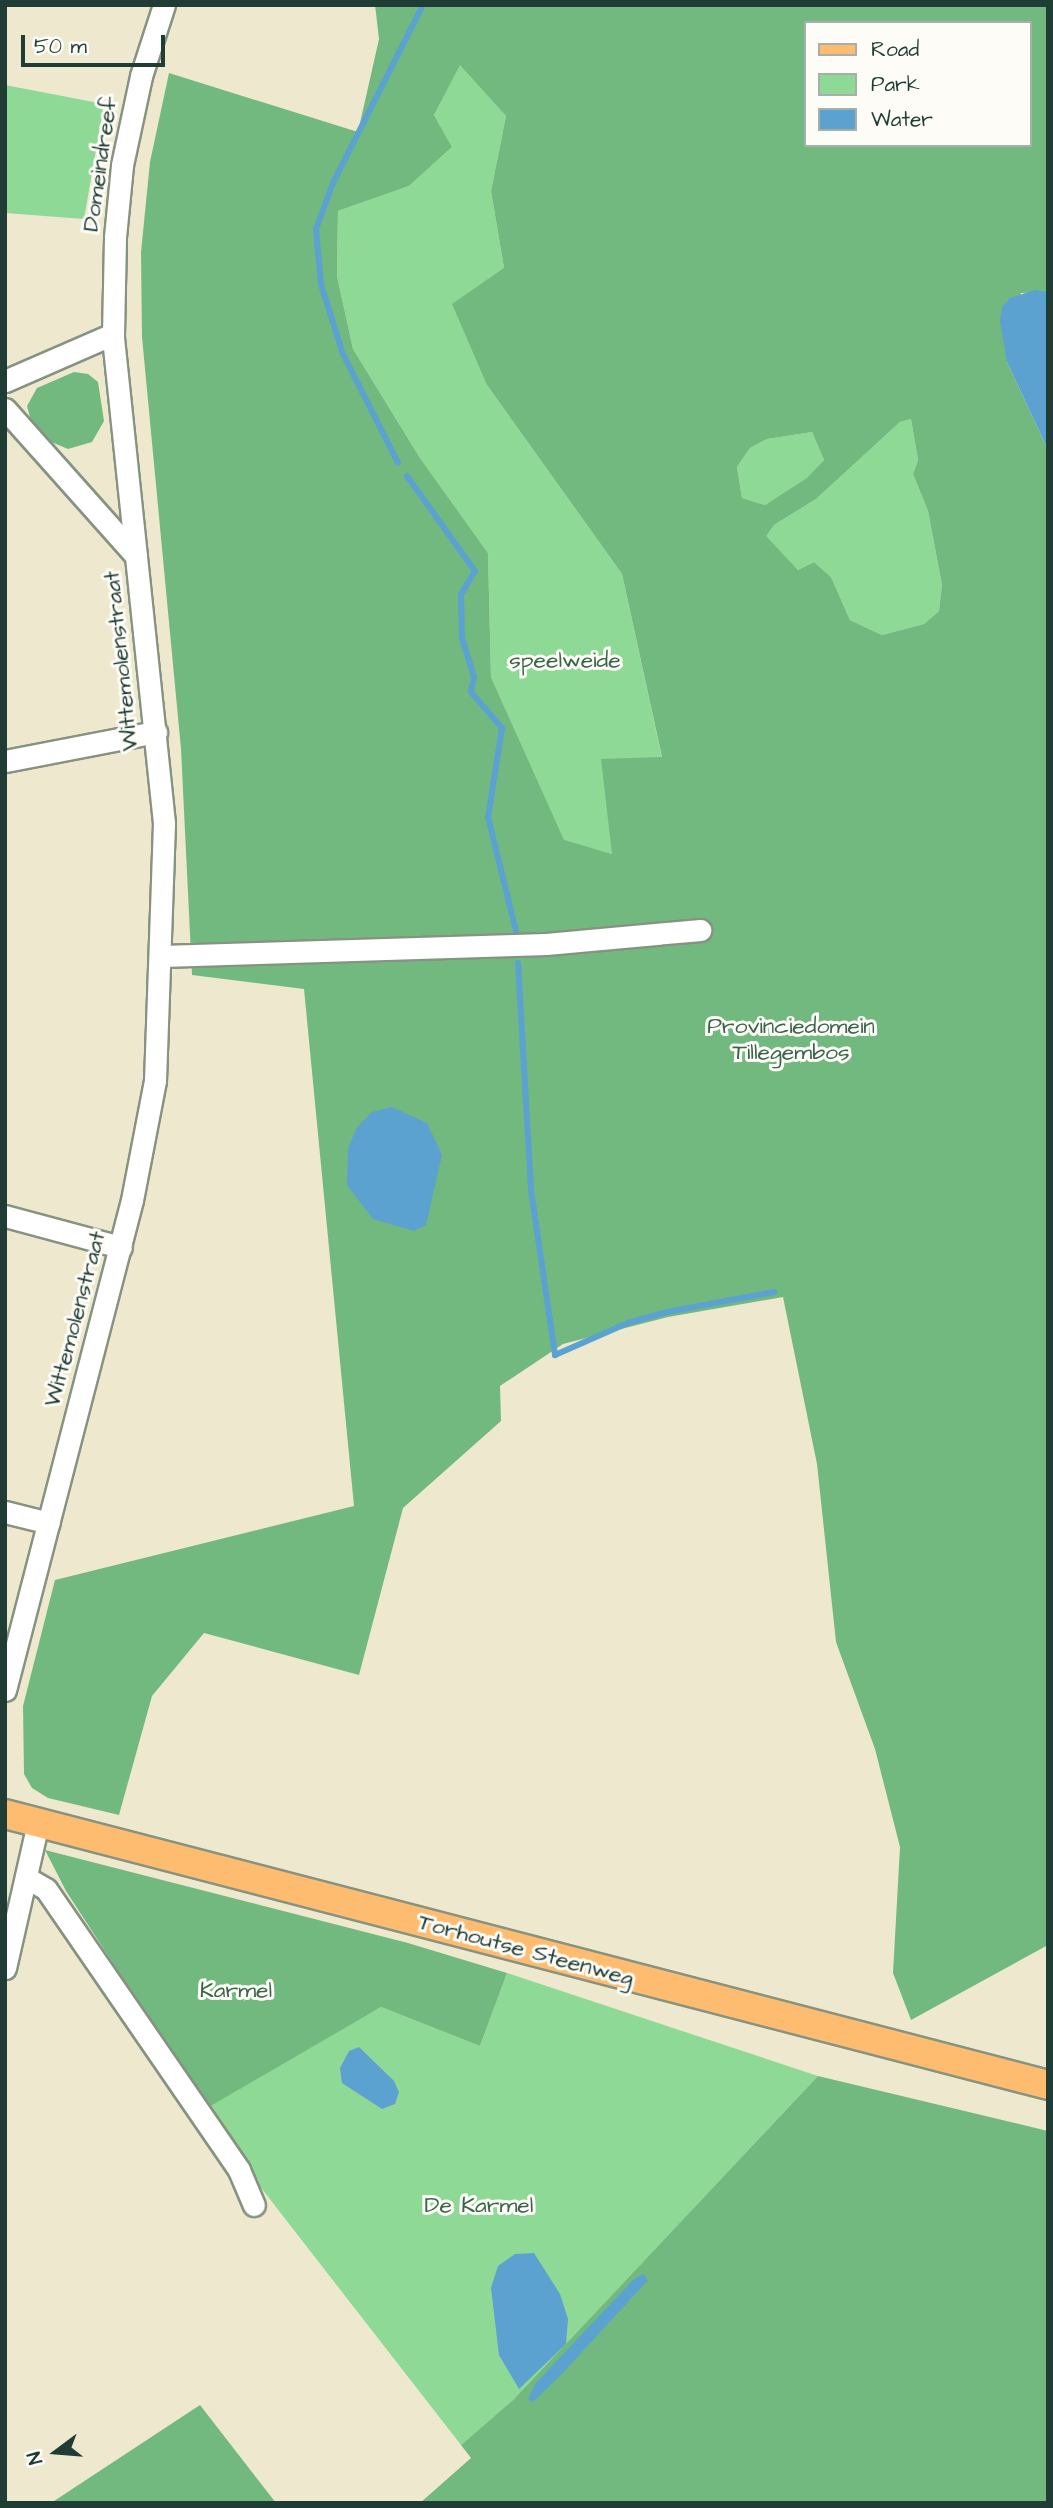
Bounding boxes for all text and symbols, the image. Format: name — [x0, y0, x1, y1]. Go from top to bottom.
scale bar — [24, 21, 168, 65]
legend — [804, 21, 1032, 147]
text: 50 m — [34, 32, 87, 61]
text: Road — [871, 35, 919, 64]
text: Park — [871, 70, 920, 99]
street label: Domeindreef — [77, 95, 123, 233]
text: Water — [871, 105, 933, 134]
street label: Wittemolenstraat — [98, 570, 144, 752]
park label: speelweide — [509, 646, 621, 674]
park label: Provinciedomein Tillegembos — [707, 1012, 875, 1066]
street label: Wittemolenstraat — [38, 1228, 112, 1410]
street label: Torhoutse Steenweg — [415, 1908, 637, 1992]
park label: Karmel — [200, 1976, 272, 2004]
park label: De Karmel — [425, 2191, 533, 2219]
north arrow — [21, 2417, 91, 2487]
text: N — [21, 2448, 50, 2467]

